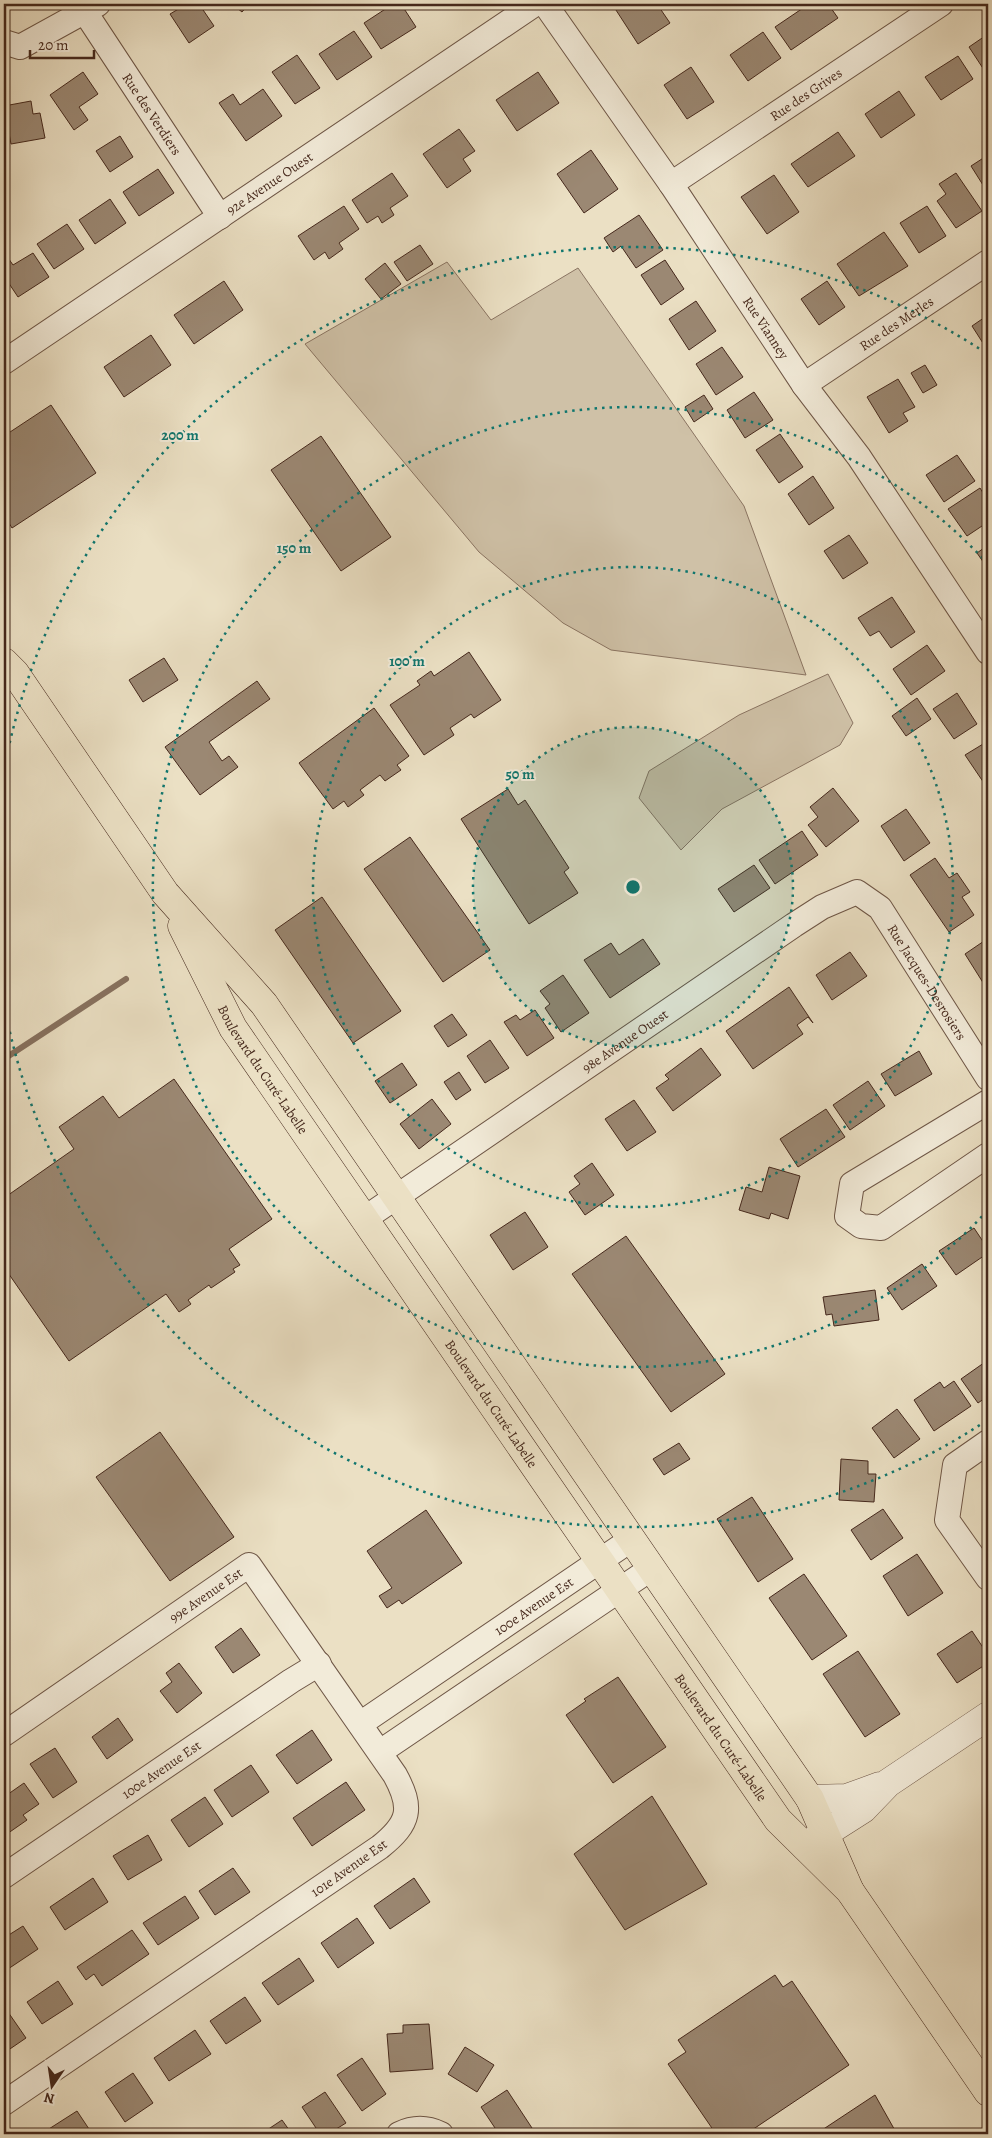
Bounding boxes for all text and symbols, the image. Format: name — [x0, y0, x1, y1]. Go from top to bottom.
scale bar — [30, 28, 94, 60]
text: 20 m — [38, 35, 69, 55]
street label: Rue des Grives — [766, 63, 846, 125]
street label: Rue des Verdiers — [118, 69, 186, 159]
street label: 92e Avenue Ouest — [222, 147, 317, 219]
street label: Rue des Merles — [855, 292, 937, 355]
street label: Rue Vianney — [739, 293, 794, 363]
text: 200 m — [161, 425, 199, 445]
text: 150 m — [277, 538, 312, 558]
text: 100 m — [389, 651, 425, 671]
text: 50 m — [505, 764, 535, 784]
centre of rings — [624, 878, 642, 896]
street label: Rue Jacques-Desrosiers — [883, 921, 971, 1044]
street label: Boulevard du Curé-Labelle — [213, 1002, 313, 1138]
street label: 98e Avenue Ouest — [578, 1004, 672, 1077]
street label: Boulevard du Curé-Labelle — [441, 1336, 542, 1471]
street label: 99e Avenue Est — [165, 1563, 246, 1627]
street label: 100e Avenue Est — [490, 1572, 577, 1640]
street label: Boulevard du Curé-Labelle — [670, 1670, 772, 1805]
street label: 100e Avenue Est — [118, 1735, 205, 1803]
street label: 101e Avenue Est — [307, 1834, 391, 1901]
north arrow — [28, 2060, 78, 2110]
text: N — [42, 2088, 56, 2109]

